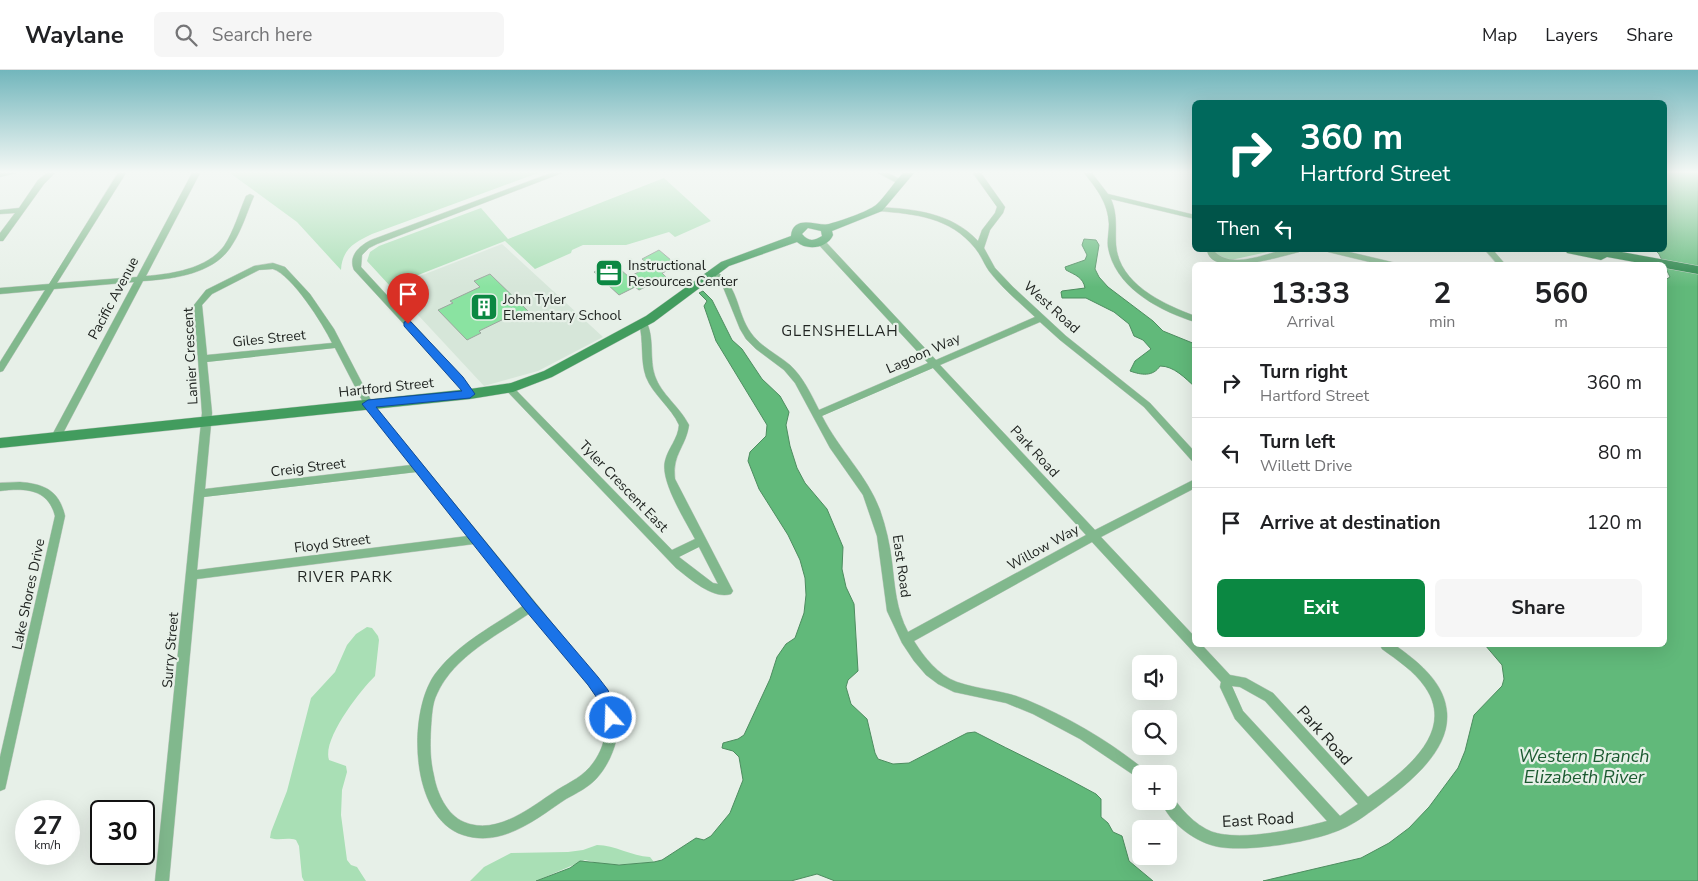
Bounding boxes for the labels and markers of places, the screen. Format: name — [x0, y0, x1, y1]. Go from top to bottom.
place label: Instructional Resources Center — [628, 256, 738, 291]
office icon: Instructional Resources Center — [594, 258, 624, 288]
pin — [387, 273, 429, 324]
place label: John Tyler Elementary School — [502, 290, 622, 325]
building icon: John Tyler Elementary School — [469, 292, 499, 322]

